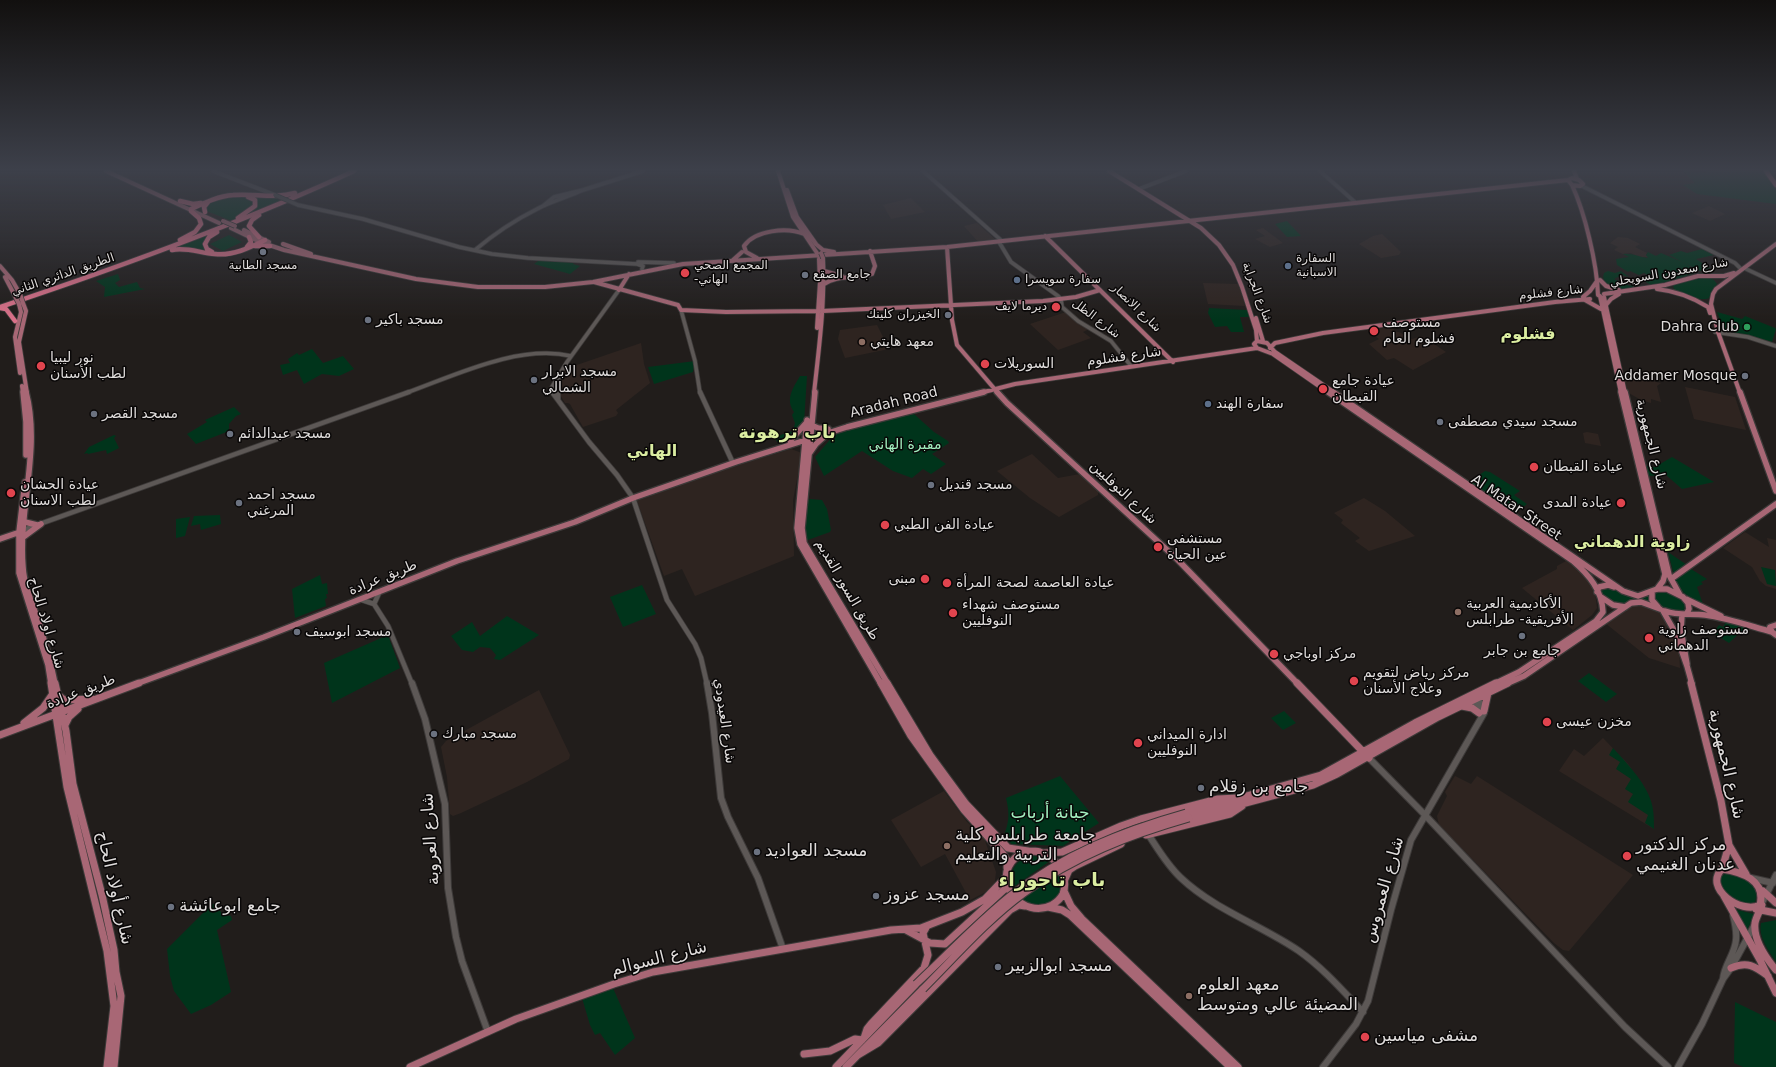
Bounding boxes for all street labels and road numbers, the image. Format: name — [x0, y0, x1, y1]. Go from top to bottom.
street label: الطريق الدائري الثاني — [10, 251, 116, 299]
street label: شارع سعدون السويحلي — [1609, 255, 1729, 291]
street label: شارع الجرابة — [1239, 260, 1275, 326]
street label: شارع الانصار — [1108, 281, 1164, 335]
street label: شارع فشلوم — [1518, 282, 1584, 304]
street label: شارع الظل — [1069, 296, 1123, 342]
street label: شارع فشلوم — [1086, 343, 1162, 371]
street label: Aradah Road — [848, 384, 940, 422]
street label: شارع الجمهورية — [1632, 397, 1670, 491]
street label: شارع النوفليين — [1086, 458, 1160, 528]
street label: Al Matar Street — [1468, 472, 1564, 544]
street label: طريق السور القديم — [811, 537, 883, 643]
street label: طريق عرادة — [346, 557, 420, 599]
street label: شارع اولاد الحاج — [24, 575, 68, 671]
street label: طريق عرادة — [44, 671, 118, 713]
street label: شارع العيدودي — [710, 677, 738, 765]
street label: شارع الجمهورية — [1703, 707, 1749, 821]
street label: شارع العروبة — [418, 792, 444, 886]
street label: شارع أولاد الحاج — [91, 829, 137, 947]
street label: شارع العمروس — [1359, 835, 1409, 945]
street label: شارع السوالم — [609, 937, 709, 981]

